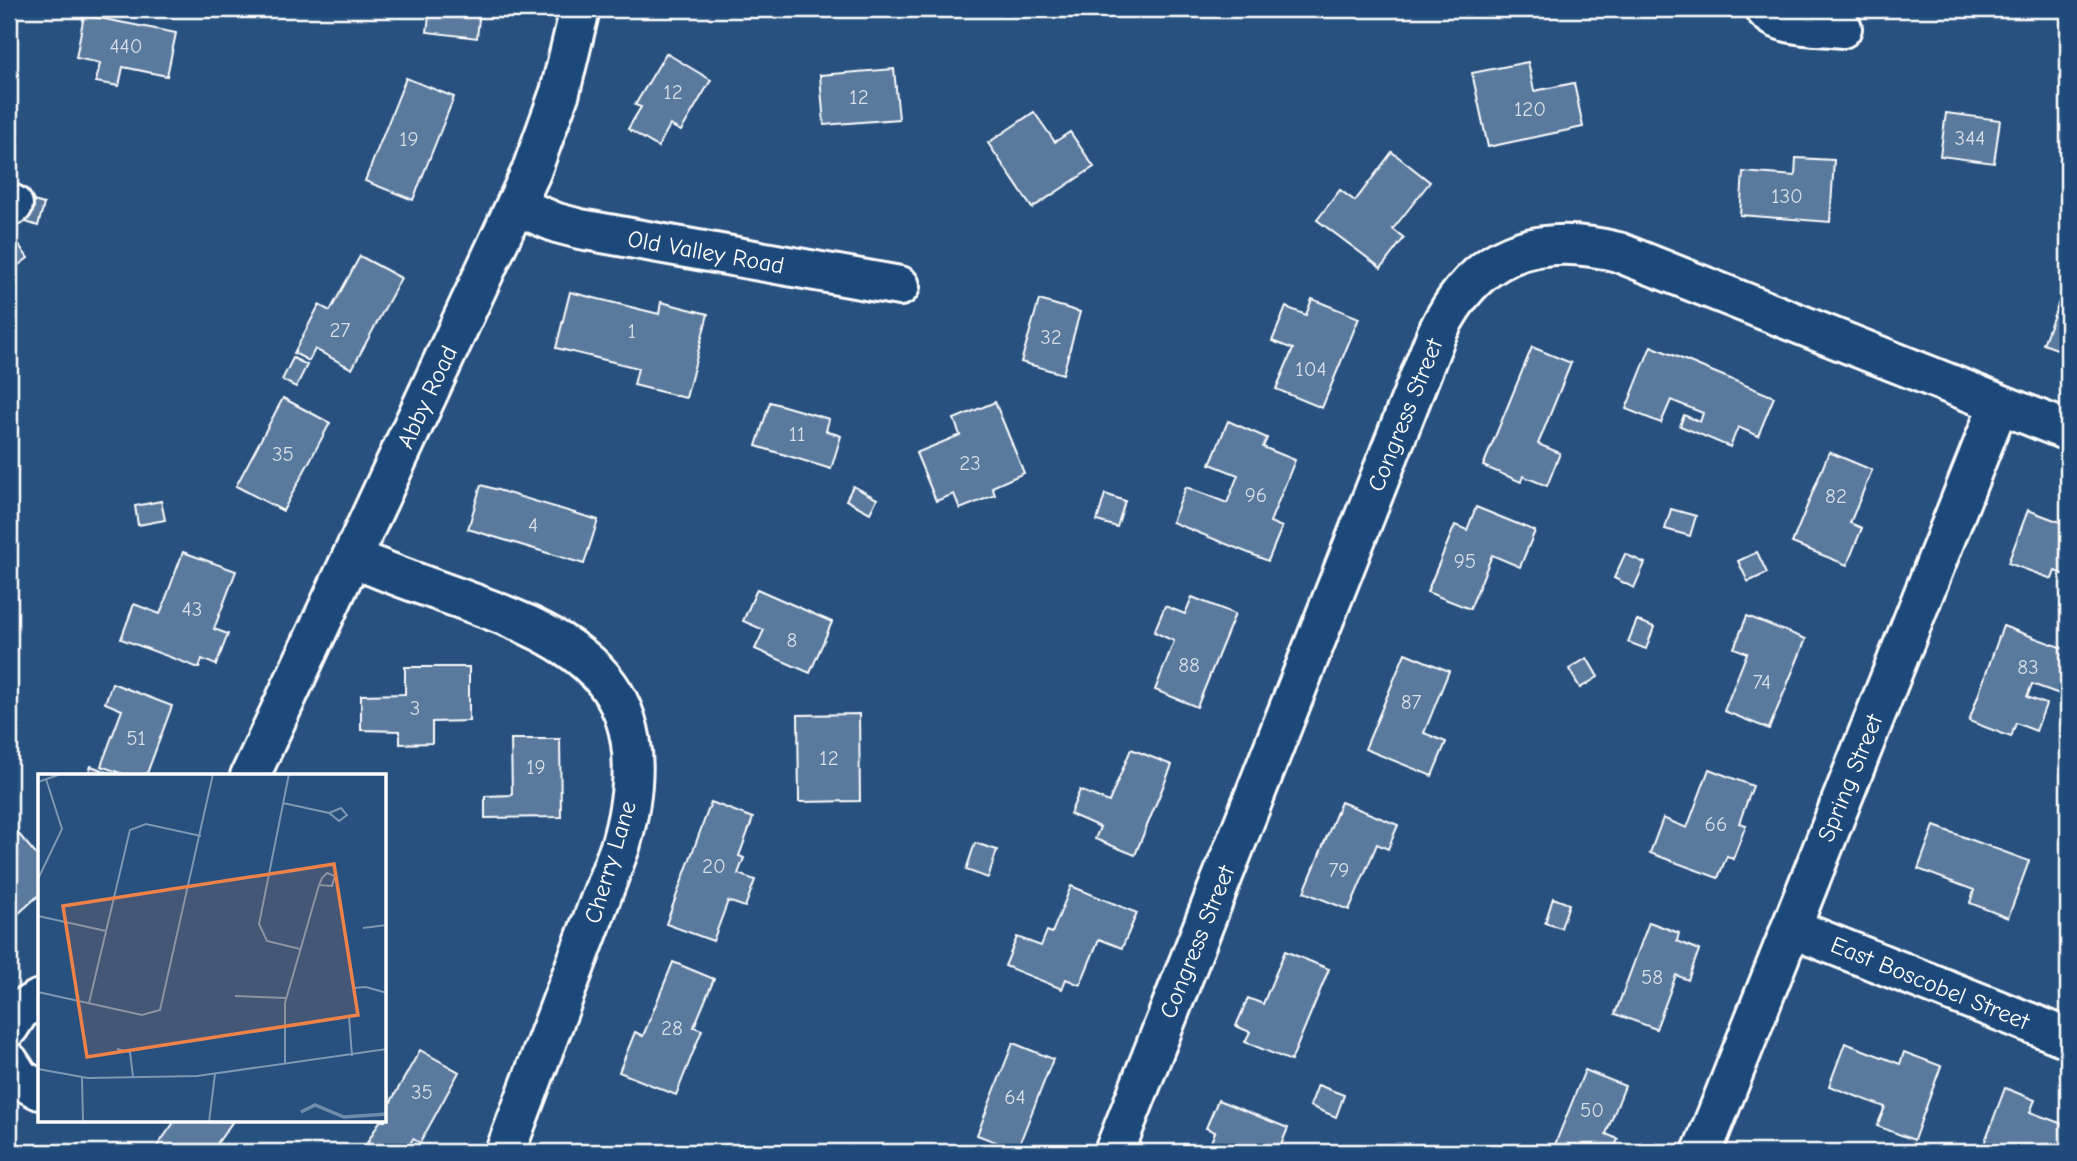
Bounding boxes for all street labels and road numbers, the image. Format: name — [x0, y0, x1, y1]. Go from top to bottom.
street label: Old Valley Road — [626, 224, 786, 280]
street label: Congress Street — [1362, 333, 1449, 496]
street label: Abby Road — [391, 341, 463, 453]
street label: Spring Street — [1812, 709, 1889, 846]
street label: Cherry Lane — [578, 797, 642, 927]
street label: Congress Street — [1154, 860, 1241, 1023]
street label: East Boscobel Street — [1827, 930, 2034, 1036]

